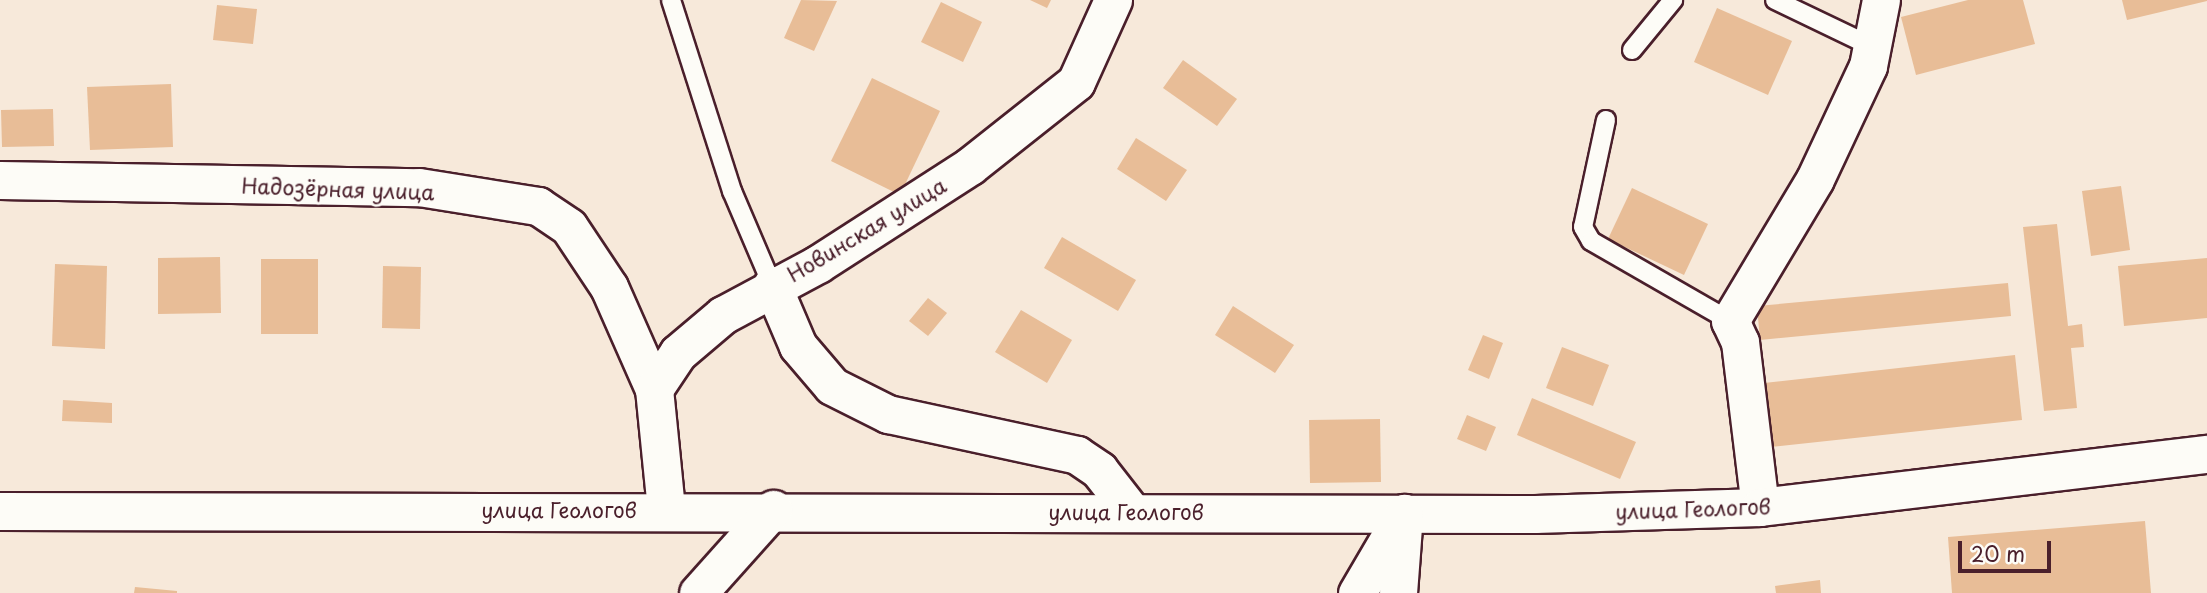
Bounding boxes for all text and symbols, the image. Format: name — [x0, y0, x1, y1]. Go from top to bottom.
street label: Новинская улица — [781, 171, 951, 287]
street label: Надозёрная улица — [240, 172, 436, 204]
street label: улица Геологов — [1614, 493, 1772, 523]
street label: улица Геологов — [481, 496, 637, 522]
street label: улица Геологов — [1048, 498, 1204, 524]
scale bar — [1962, 526, 2055, 570]
text: 20 m — [1971, 537, 2025, 569]

